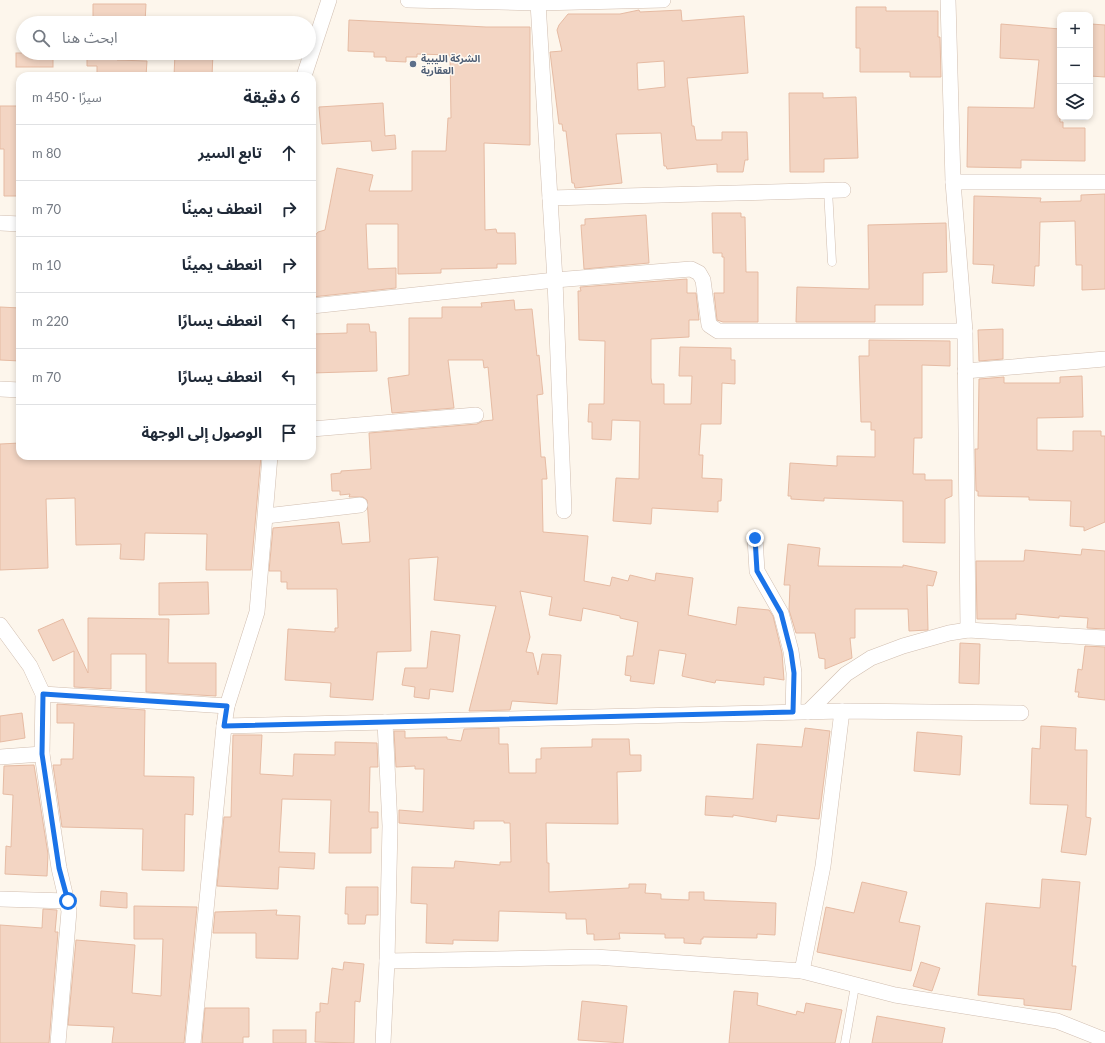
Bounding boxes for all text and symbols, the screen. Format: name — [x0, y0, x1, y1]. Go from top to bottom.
map controls — [1057, 12, 1093, 120]
button: + — [1057, 12, 1093, 48]
search box — [16, 16, 316, 60]
icon: search — [30, 27, 52, 49]
text: ابحث هنا — [62, 28, 118, 46]
button: − — [1057, 48, 1093, 84]
place label: الشركة الليبية العقارية — [421, 52, 481, 77]
marker: الشركة الليبية العقارية — [408, 59, 418, 69]
button: layers — [1057, 84, 1093, 120]
text: 6 دقيقة — [243, 86, 300, 107]
text: سيرًا · 450 m — [32, 89, 102, 105]
icon: ahead — [278, 142, 300, 164]
text: تابع السير — [198, 143, 262, 161]
text: 80 m — [32, 145, 61, 161]
icon: right — [278, 198, 300, 220]
text: انعطف يمينًا — [182, 199, 262, 217]
text: 70 m — [32, 201, 61, 217]
icon: right — [278, 254, 300, 276]
text: انعطف يمينًا — [182, 255, 262, 273]
text: 10 m — [32, 257, 61, 273]
icon: left — [278, 310, 300, 332]
text: انعطف يسارًا — [178, 311, 262, 329]
text: 220 m — [32, 313, 69, 329]
icon: left — [278, 366, 300, 388]
text: انعطف يسارًا — [178, 367, 262, 385]
text: 70 m — [32, 369, 61, 385]
icon: arrive — [278, 422, 300, 444]
text: الوصول إلى الوجهة — [141, 423, 262, 441]
route end — [746, 529, 764, 547]
route start — [59, 892, 77, 910]

